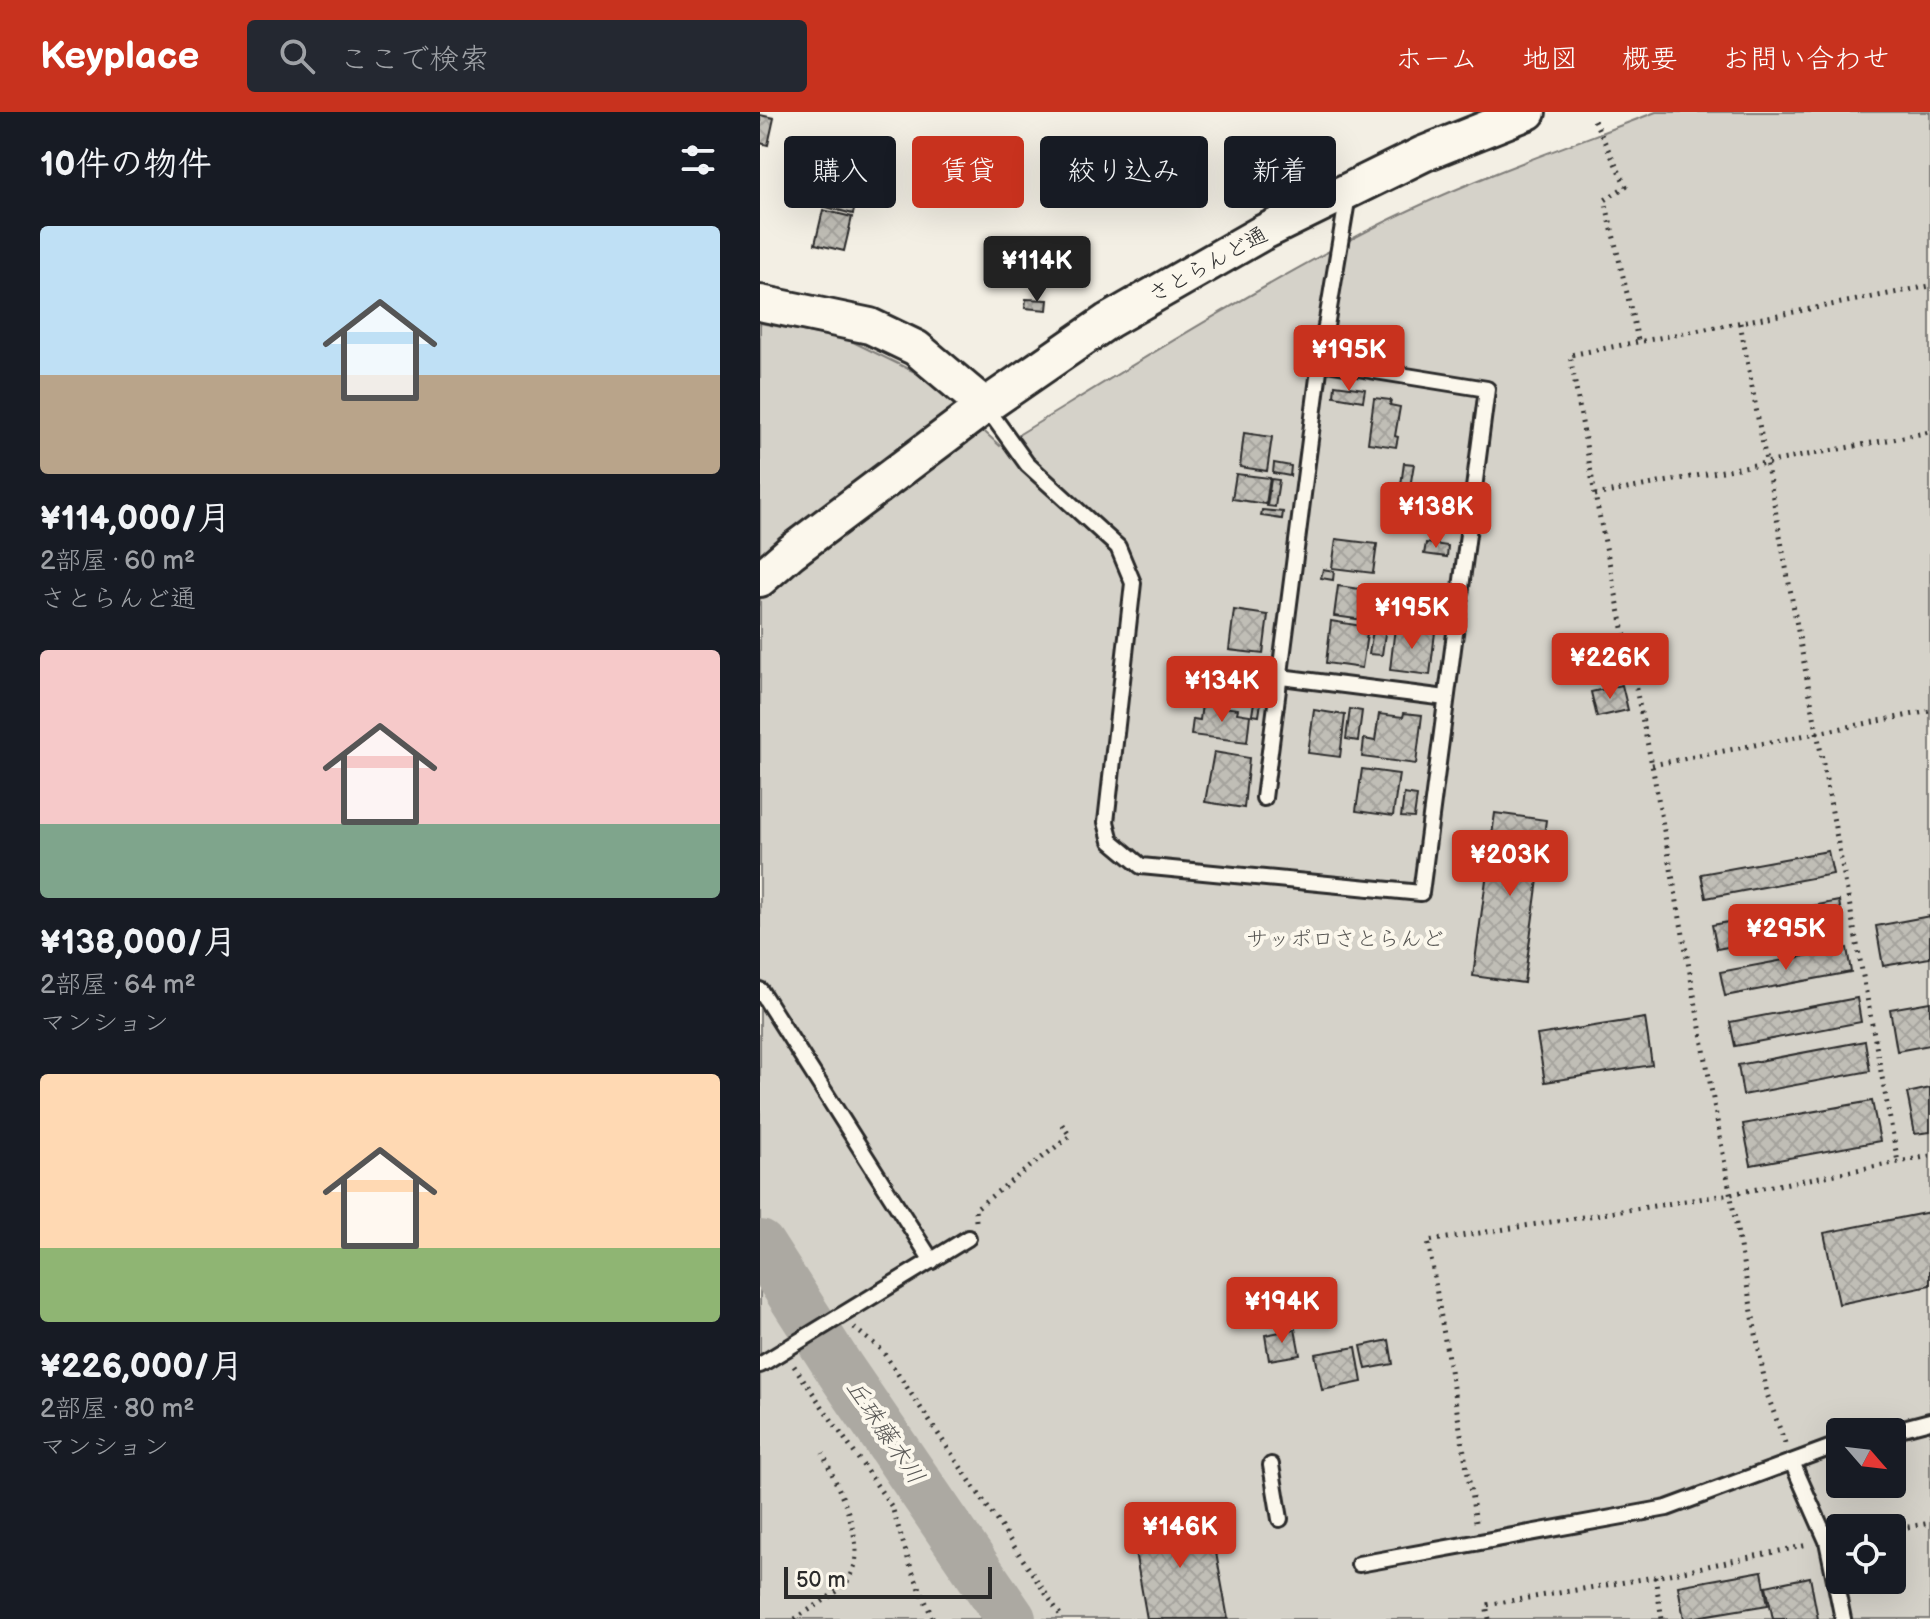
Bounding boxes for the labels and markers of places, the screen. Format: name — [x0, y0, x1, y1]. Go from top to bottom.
pin: ¥114K — [981, 236, 1093, 304]
pin: ¥195K — [1293, 325, 1405, 393]
pin: ¥138K — [1380, 482, 1492, 550]
pin: ¥195K — [1356, 583, 1468, 651]
pin: ¥226K — [1554, 633, 1666, 701]
pin: ¥134K — [1166, 656, 1278, 724]
pin: ¥203K — [1454, 830, 1566, 898]
pin: ¥295K — [1730, 904, 1842, 972]
pin: ¥194K — [1226, 1277, 1338, 1345]
pin: ¥146K — [1124, 1502, 1236, 1570]

